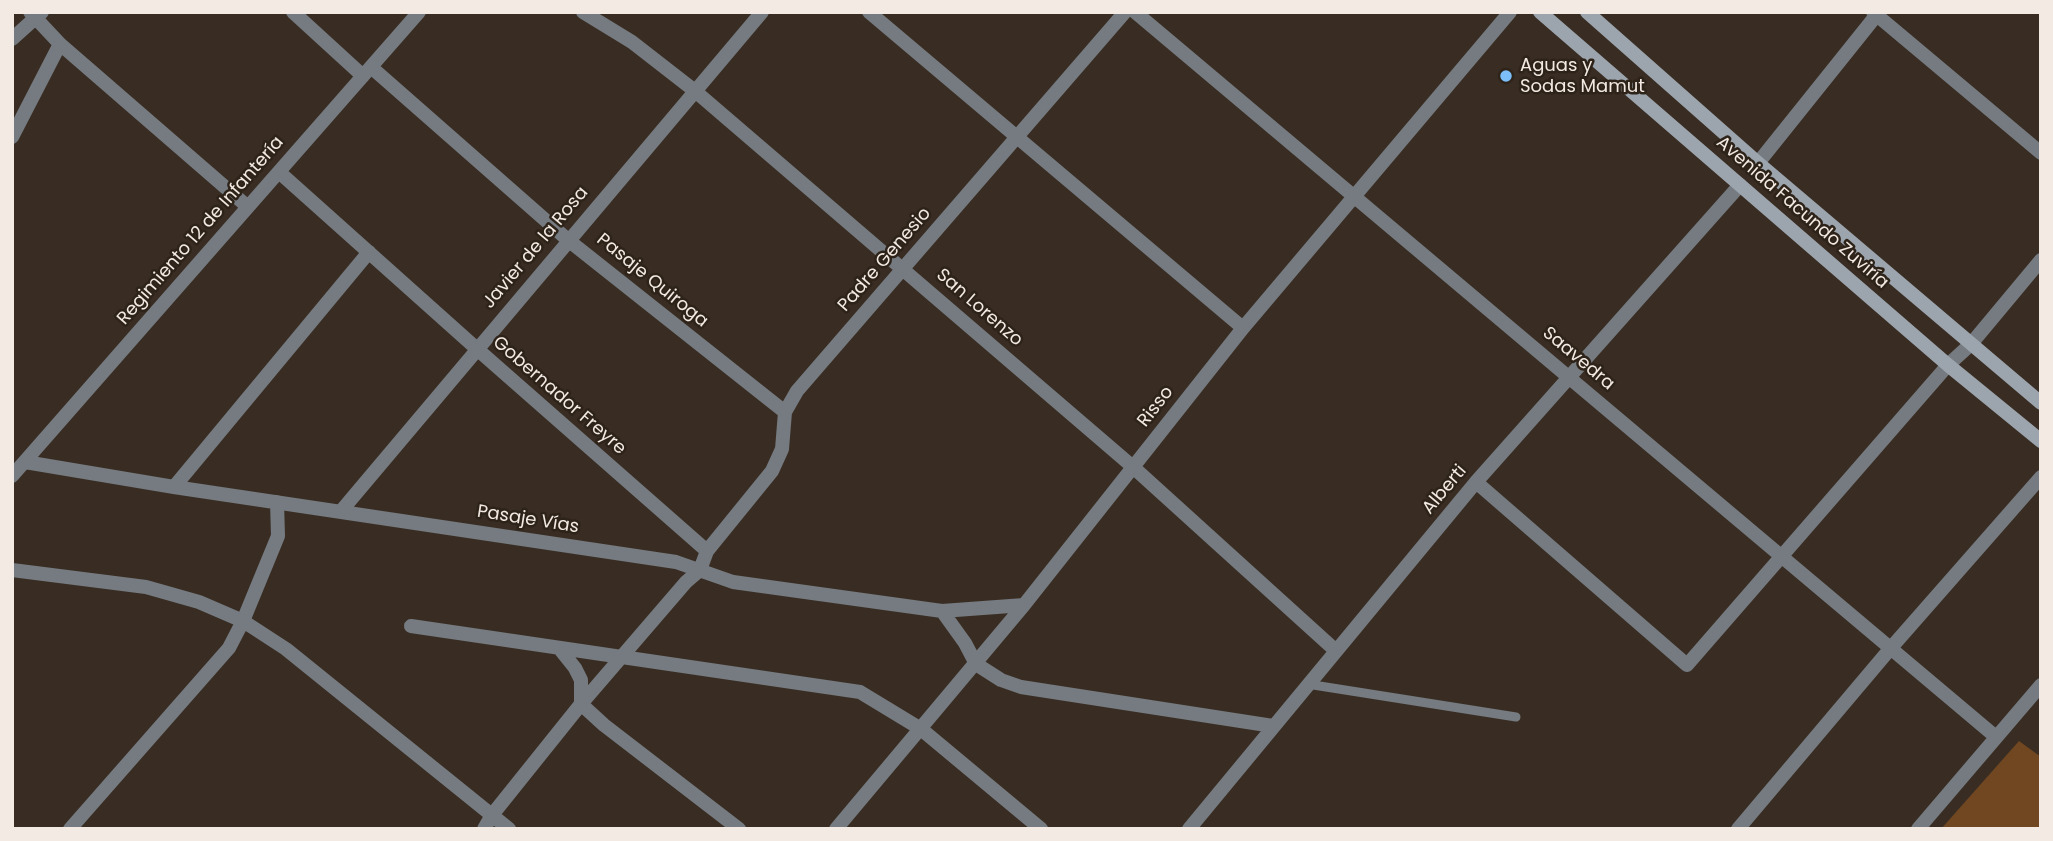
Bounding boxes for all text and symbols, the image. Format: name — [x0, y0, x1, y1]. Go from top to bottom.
place label: Aguas y Sodas Mamut — [1520, 55, 1645, 98]
marker: Aguas y Sodas Mamut — [1498, 68, 1514, 84]
street label: Regimiento 12 de Infantería — [113, 132, 289, 330]
street label: Avenida Facundo Zuviría — [1711, 132, 1893, 294]
street label: Javier de la Rosa — [479, 183, 593, 313]
street label: Padre Genesio — [834, 204, 936, 316]
street label: Pasaje Quiroga — [592, 229, 712, 333]
street label: San Lorenzo — [931, 265, 1027, 351]
street label: Saavedra — [1538, 323, 1618, 395]
street label: Gobernador Freyre — [488, 332, 630, 460]
street label: Risso — [1133, 382, 1179, 432]
street label: Alberti — [1418, 461, 1472, 519]
street label: Pasaje Vías — [476, 501, 580, 539]

